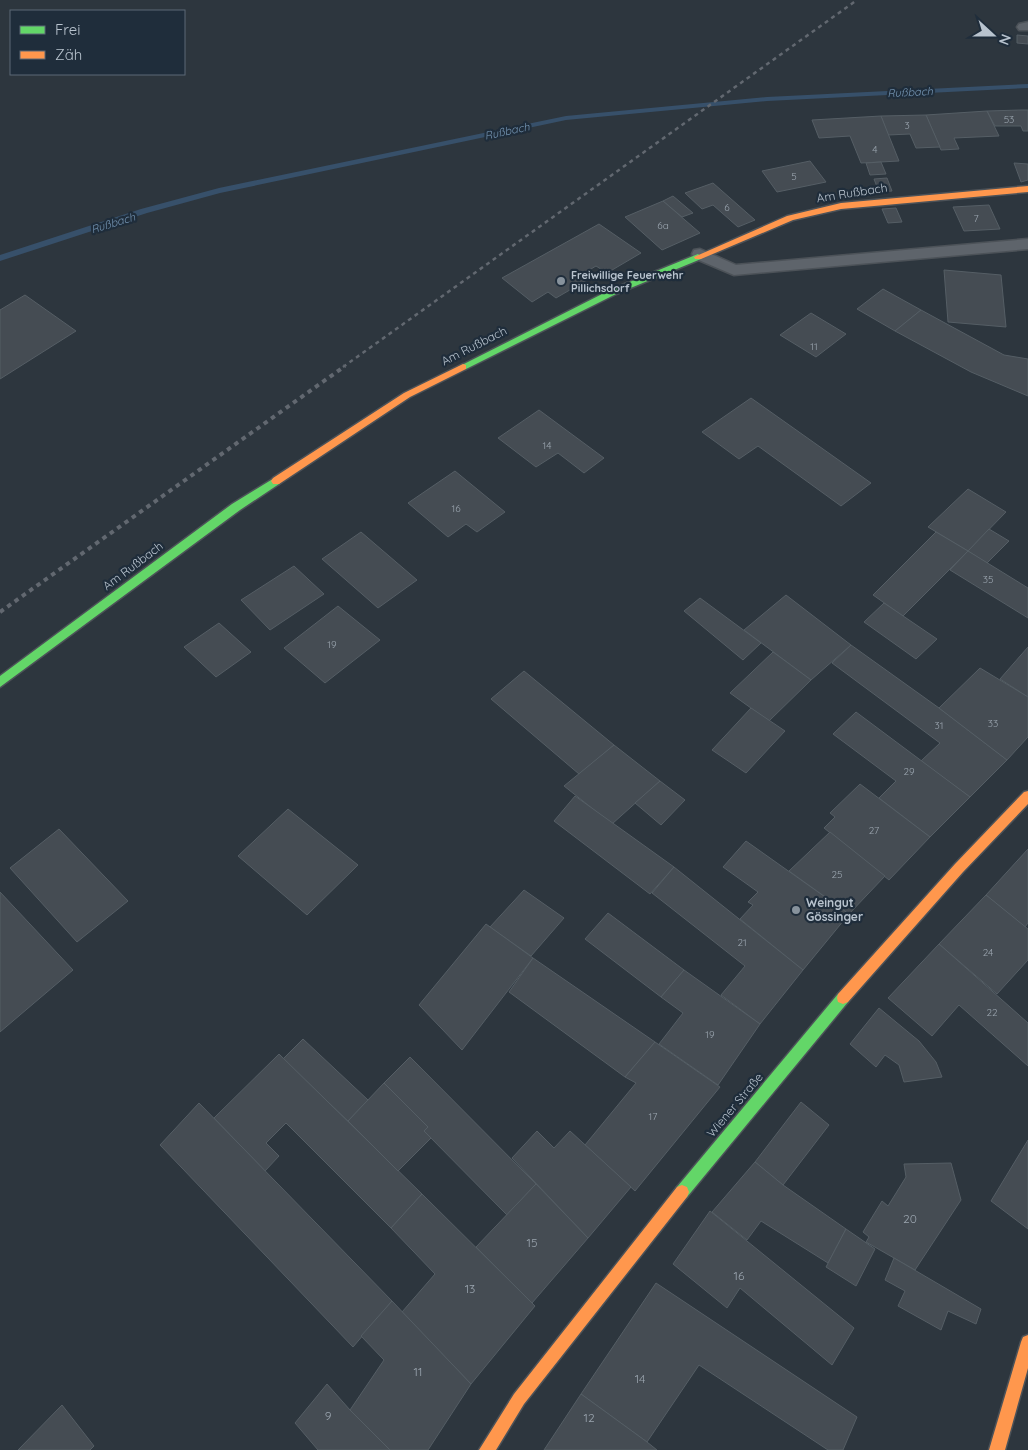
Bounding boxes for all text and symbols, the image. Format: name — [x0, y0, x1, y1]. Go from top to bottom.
legend — [10, 10, 185, 75]
north arrow — [968, 10, 1018, 60]
text: Frei — [55, 20, 81, 39]
text: N — [995, 32, 1015, 48]
text: Zäh — [55, 45, 82, 64]
water label: Rußbach — [887, 84, 934, 100]
house number: 53 — [1004, 113, 1014, 126]
water label: Rußbach — [483, 119, 531, 143]
house number: 3 — [904, 119, 910, 132]
house number: 4 — [872, 143, 878, 156]
house number: 5 — [791, 170, 797, 183]
street label: Am Rußbach — [815, 179, 888, 206]
house number: 6 — [724, 201, 730, 214]
water label: Rußbach — [89, 209, 138, 236]
house number: 7 — [973, 212, 979, 225]
house number: 6a — [657, 219, 669, 232]
place label: Freiwillige Feuerwehr Pillichsdorf — [571, 268, 684, 295]
marker: Freiwillige Feuerwehr Pillichsdorf — [555, 275, 567, 287]
street label: Am Rußbach — [438, 323, 509, 368]
house number: 11 — [810, 340, 818, 353]
house number: 14 — [543, 439, 551, 452]
house number: 16 — [451, 502, 461, 515]
street label: Am Rußbach — [100, 538, 166, 593]
house number: 35 — [983, 573, 993, 586]
house number: 19 — [327, 638, 337, 651]
house number: 33 — [988, 717, 998, 730]
house number: 31 — [935, 719, 943, 732]
house number: 29 — [903, 765, 915, 778]
house number: 27 — [869, 824, 879, 837]
house number: 25 — [832, 868, 843, 881]
place label: Weingut Gössinger — [806, 895, 863, 924]
marker: Weingut Gössinger — [790, 904, 802, 916]
house number: 21 — [737, 936, 747, 949]
house number: 24 — [983, 946, 993, 959]
house number: 22 — [986, 1006, 998, 1019]
house number: 19 — [705, 1028, 715, 1041]
street label: Wiener Straße — [703, 1069, 766, 1140]
house number: 17 — [649, 1110, 657, 1123]
house number: 20 — [903, 1211, 917, 1226]
house number: 15 — [527, 1235, 537, 1250]
house number: 16 — [734, 1268, 745, 1283]
house number: 13 — [465, 1281, 475, 1296]
house number: 11 — [414, 1364, 422, 1379]
house number: 14 — [635, 1371, 645, 1386]
house number: 9 — [325, 1408, 332, 1423]
house number: 12 — [583, 1410, 595, 1425]

